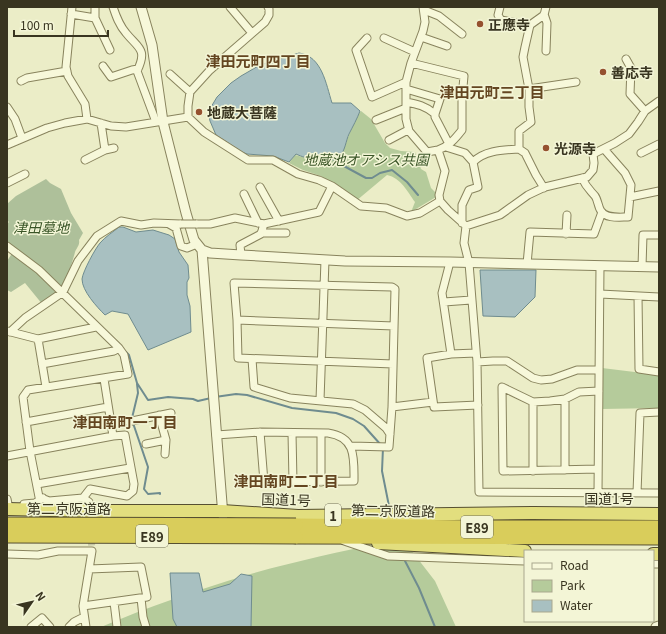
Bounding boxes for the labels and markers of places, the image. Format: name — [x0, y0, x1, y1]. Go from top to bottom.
place label: 正應寺 — [488, 14, 530, 34]
marker: 正應寺 — [475, 19, 485, 29]
place label: 善応寺 — [611, 62, 653, 82]
marker: 善応寺 — [598, 67, 608, 77]
place label: 地蔵大菩薩 — [207, 102, 277, 122]
marker: 地蔵大菩薩 — [194, 107, 204, 117]
place label: 光源寺 — [554, 138, 596, 158]
marker: 光源寺 — [541, 143, 551, 153]

